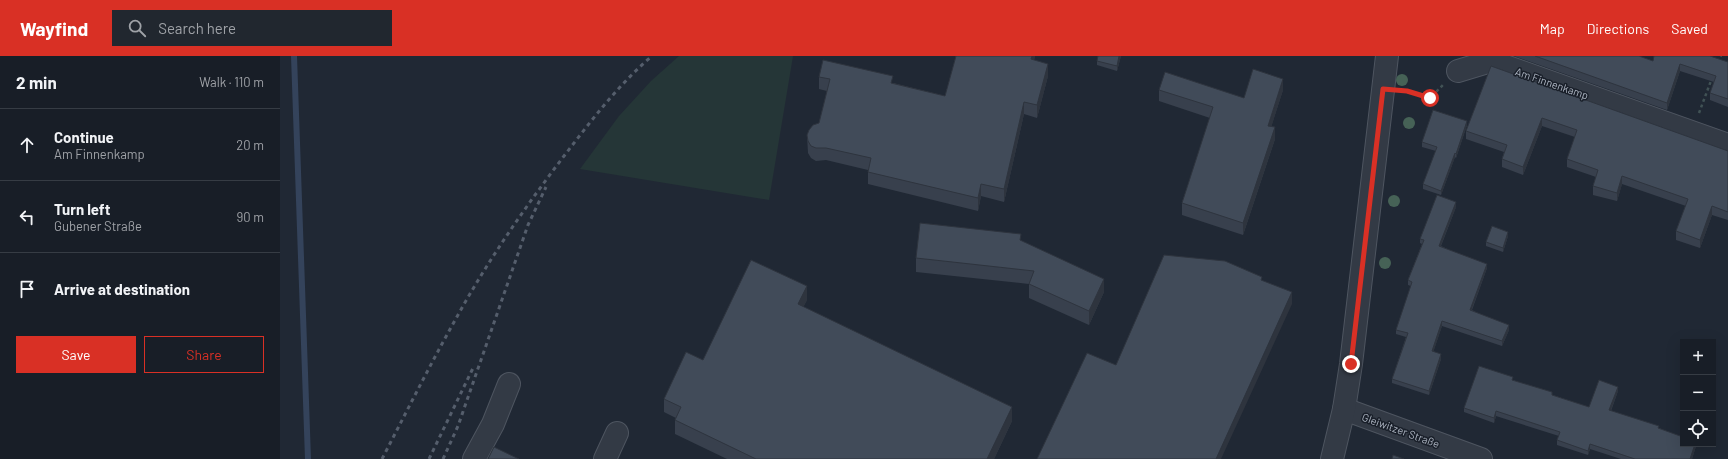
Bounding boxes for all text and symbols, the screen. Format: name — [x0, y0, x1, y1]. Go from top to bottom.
search box — [112, 10, 392, 46]
text: Wayfind — [20, 17, 88, 40]
icon: search — [126, 17, 148, 39]
text: Search here — [158, 19, 236, 37]
text: Map — [1540, 20, 1565, 37]
text: Directions — [1587, 20, 1649, 37]
text: Saved — [1671, 20, 1708, 37]
street label: Am Finnenkamp — [1514, 64, 1590, 102]
text: 2 min — [16, 72, 57, 92]
text: Walk · 110 m — [199, 74, 264, 90]
route start — [1421, 89, 1439, 107]
text: Continue — [54, 128, 114, 146]
icon: ahead — [16, 134, 38, 156]
text: 20 m — [236, 137, 264, 153]
text: Am Finnenkamp — [54, 146, 145, 162]
text: Turn left — [54, 200, 110, 218]
icon: left — [16, 206, 38, 228]
text: 90 m — [237, 209, 264, 225]
text: Gubener Straße — [54, 218, 142, 234]
icon: arrive — [16, 278, 38, 300]
text: Arrive at destination — [54, 280, 190, 298]
button: Save — [16, 336, 136, 373]
button: Share — [144, 336, 264, 373]
map controls — [1680, 339, 1716, 447]
button: + — [1680, 339, 1716, 375]
route end — [1342, 355, 1360, 373]
button: − — [1680, 375, 1716, 411]
street label: Gleiwitzer Straße — [1360, 410, 1442, 450]
button: locate — [1680, 411, 1716, 447]

